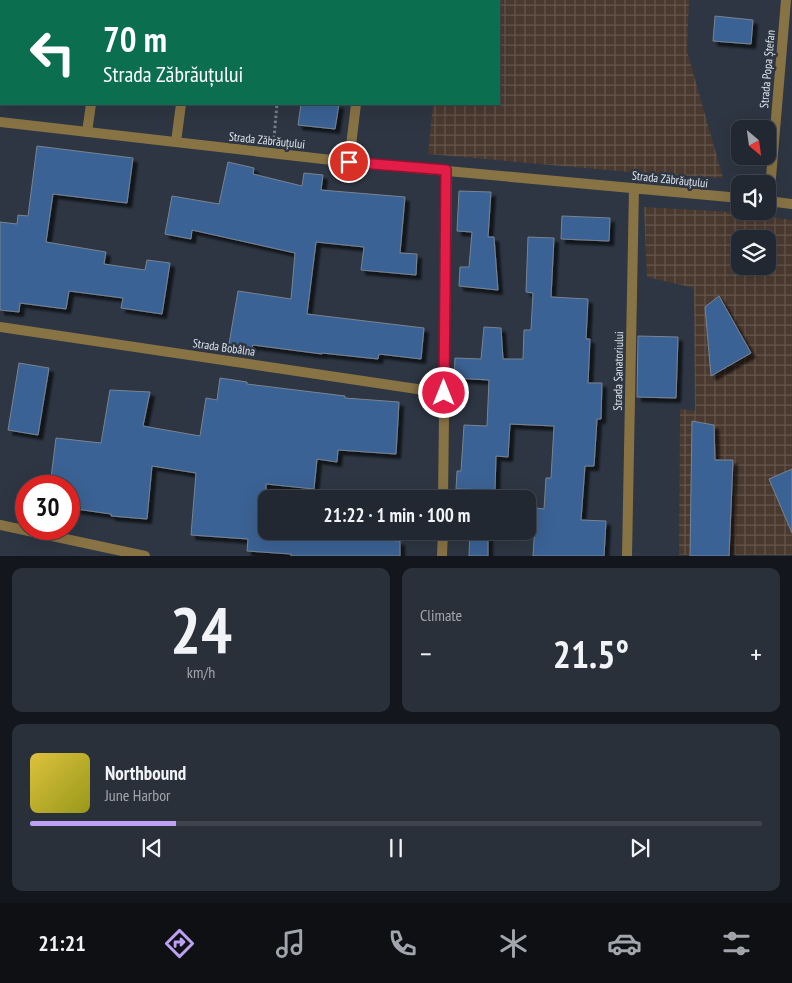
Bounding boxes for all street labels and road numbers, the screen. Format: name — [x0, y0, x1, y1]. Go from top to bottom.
street label: Strada Popa Ștefan — [756, 29, 778, 109]
street label: Strada Zăbrăuțului — [228, 129, 306, 151]
street label: Strada Zăbrăuțului — [631, 168, 709, 190]
street label: Strada Sanatoriului — [610, 331, 626, 411]
street label: Strada Bobâlna — [192, 335, 256, 359]

